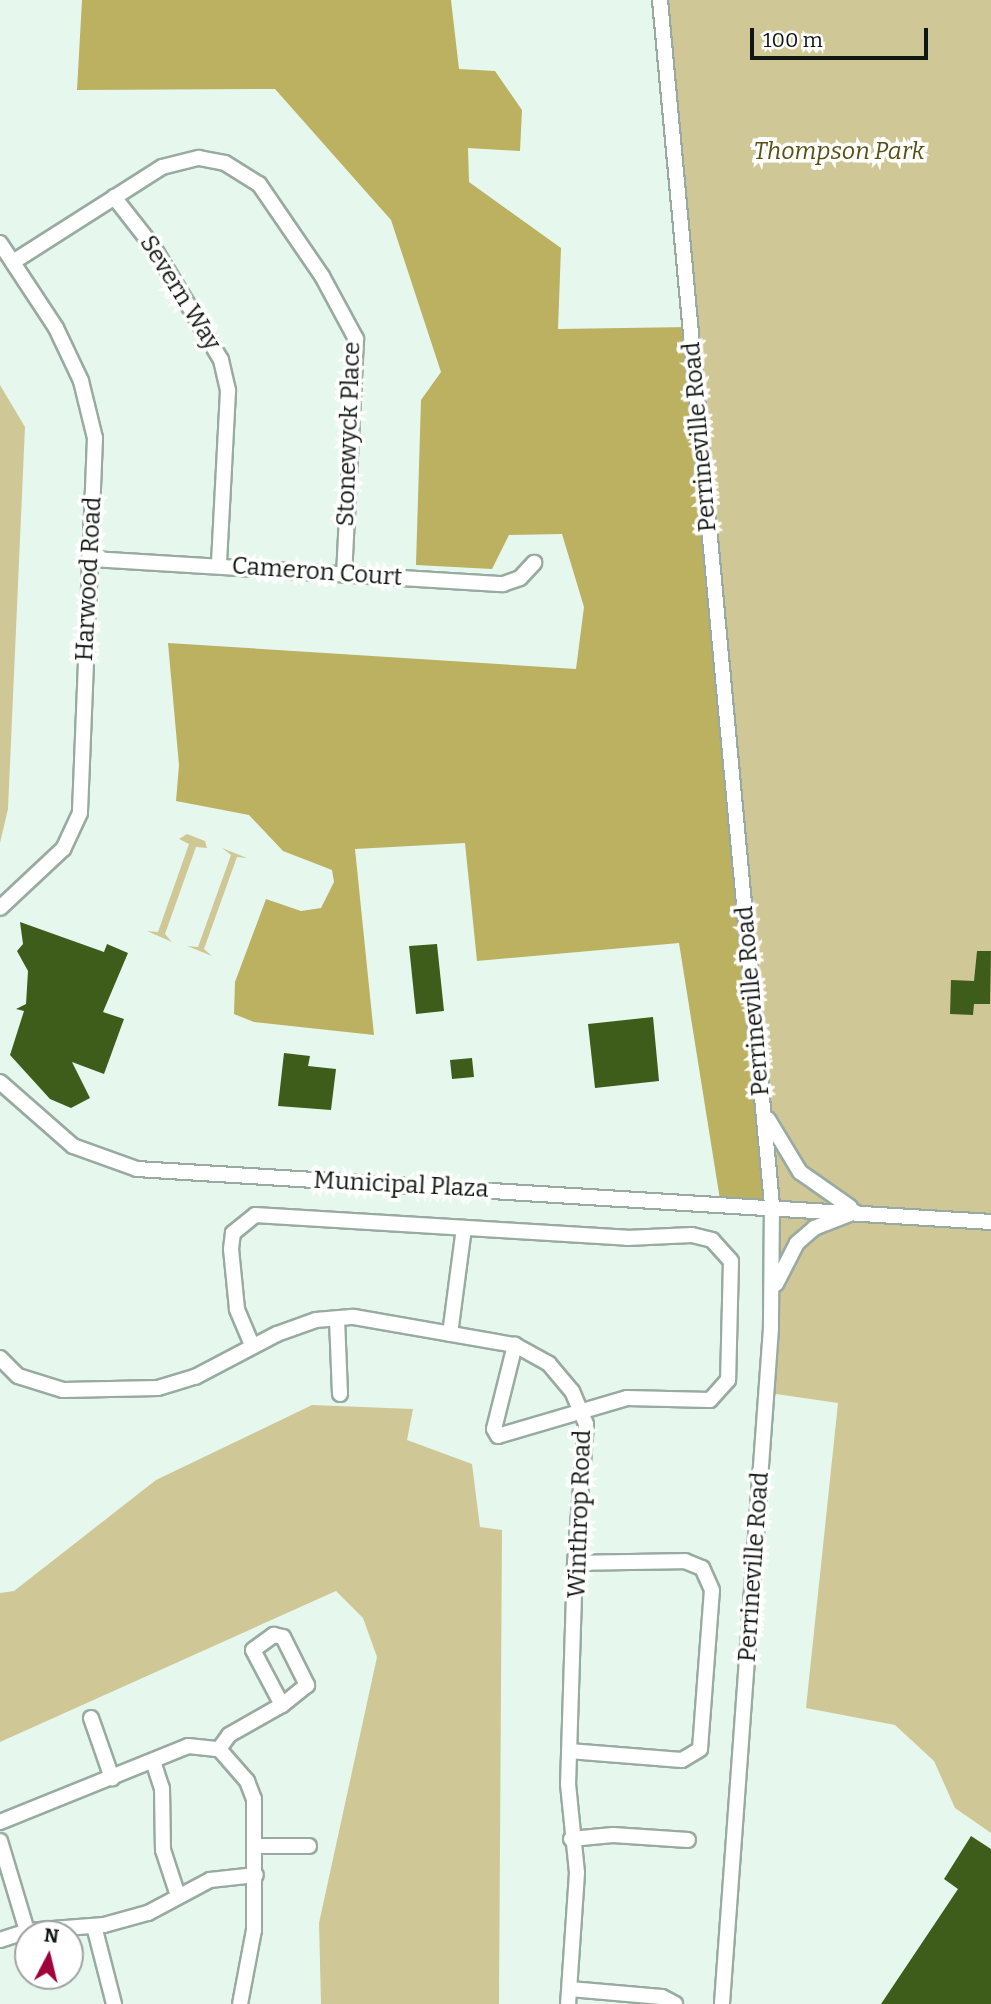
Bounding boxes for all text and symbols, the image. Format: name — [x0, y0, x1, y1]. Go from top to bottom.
scale bar — [753, 14, 932, 58]
text: 100 m — [763, 27, 823, 53]
park label: Thompson Park — [754, 138, 924, 166]
street label: Severn Way — [133, 230, 227, 356]
street label: Stonewyck Place — [331, 341, 367, 527]
street label: Perrineville Road — [677, 341, 723, 533]
street label: Harwood Road — [70, 496, 108, 662]
street label: Cameron Court — [231, 552, 403, 592]
street label: Perrineville Road — [730, 905, 776, 1097]
street label: Municipal Plaza — [313, 1166, 489, 1204]
street label: Winthrop Road — [563, 1429, 597, 1599]
street label: Perrineville Road — [733, 1471, 775, 1663]
north arrow — [14, 1920, 84, 1990]
text: N — [43, 1923, 60, 1948]

